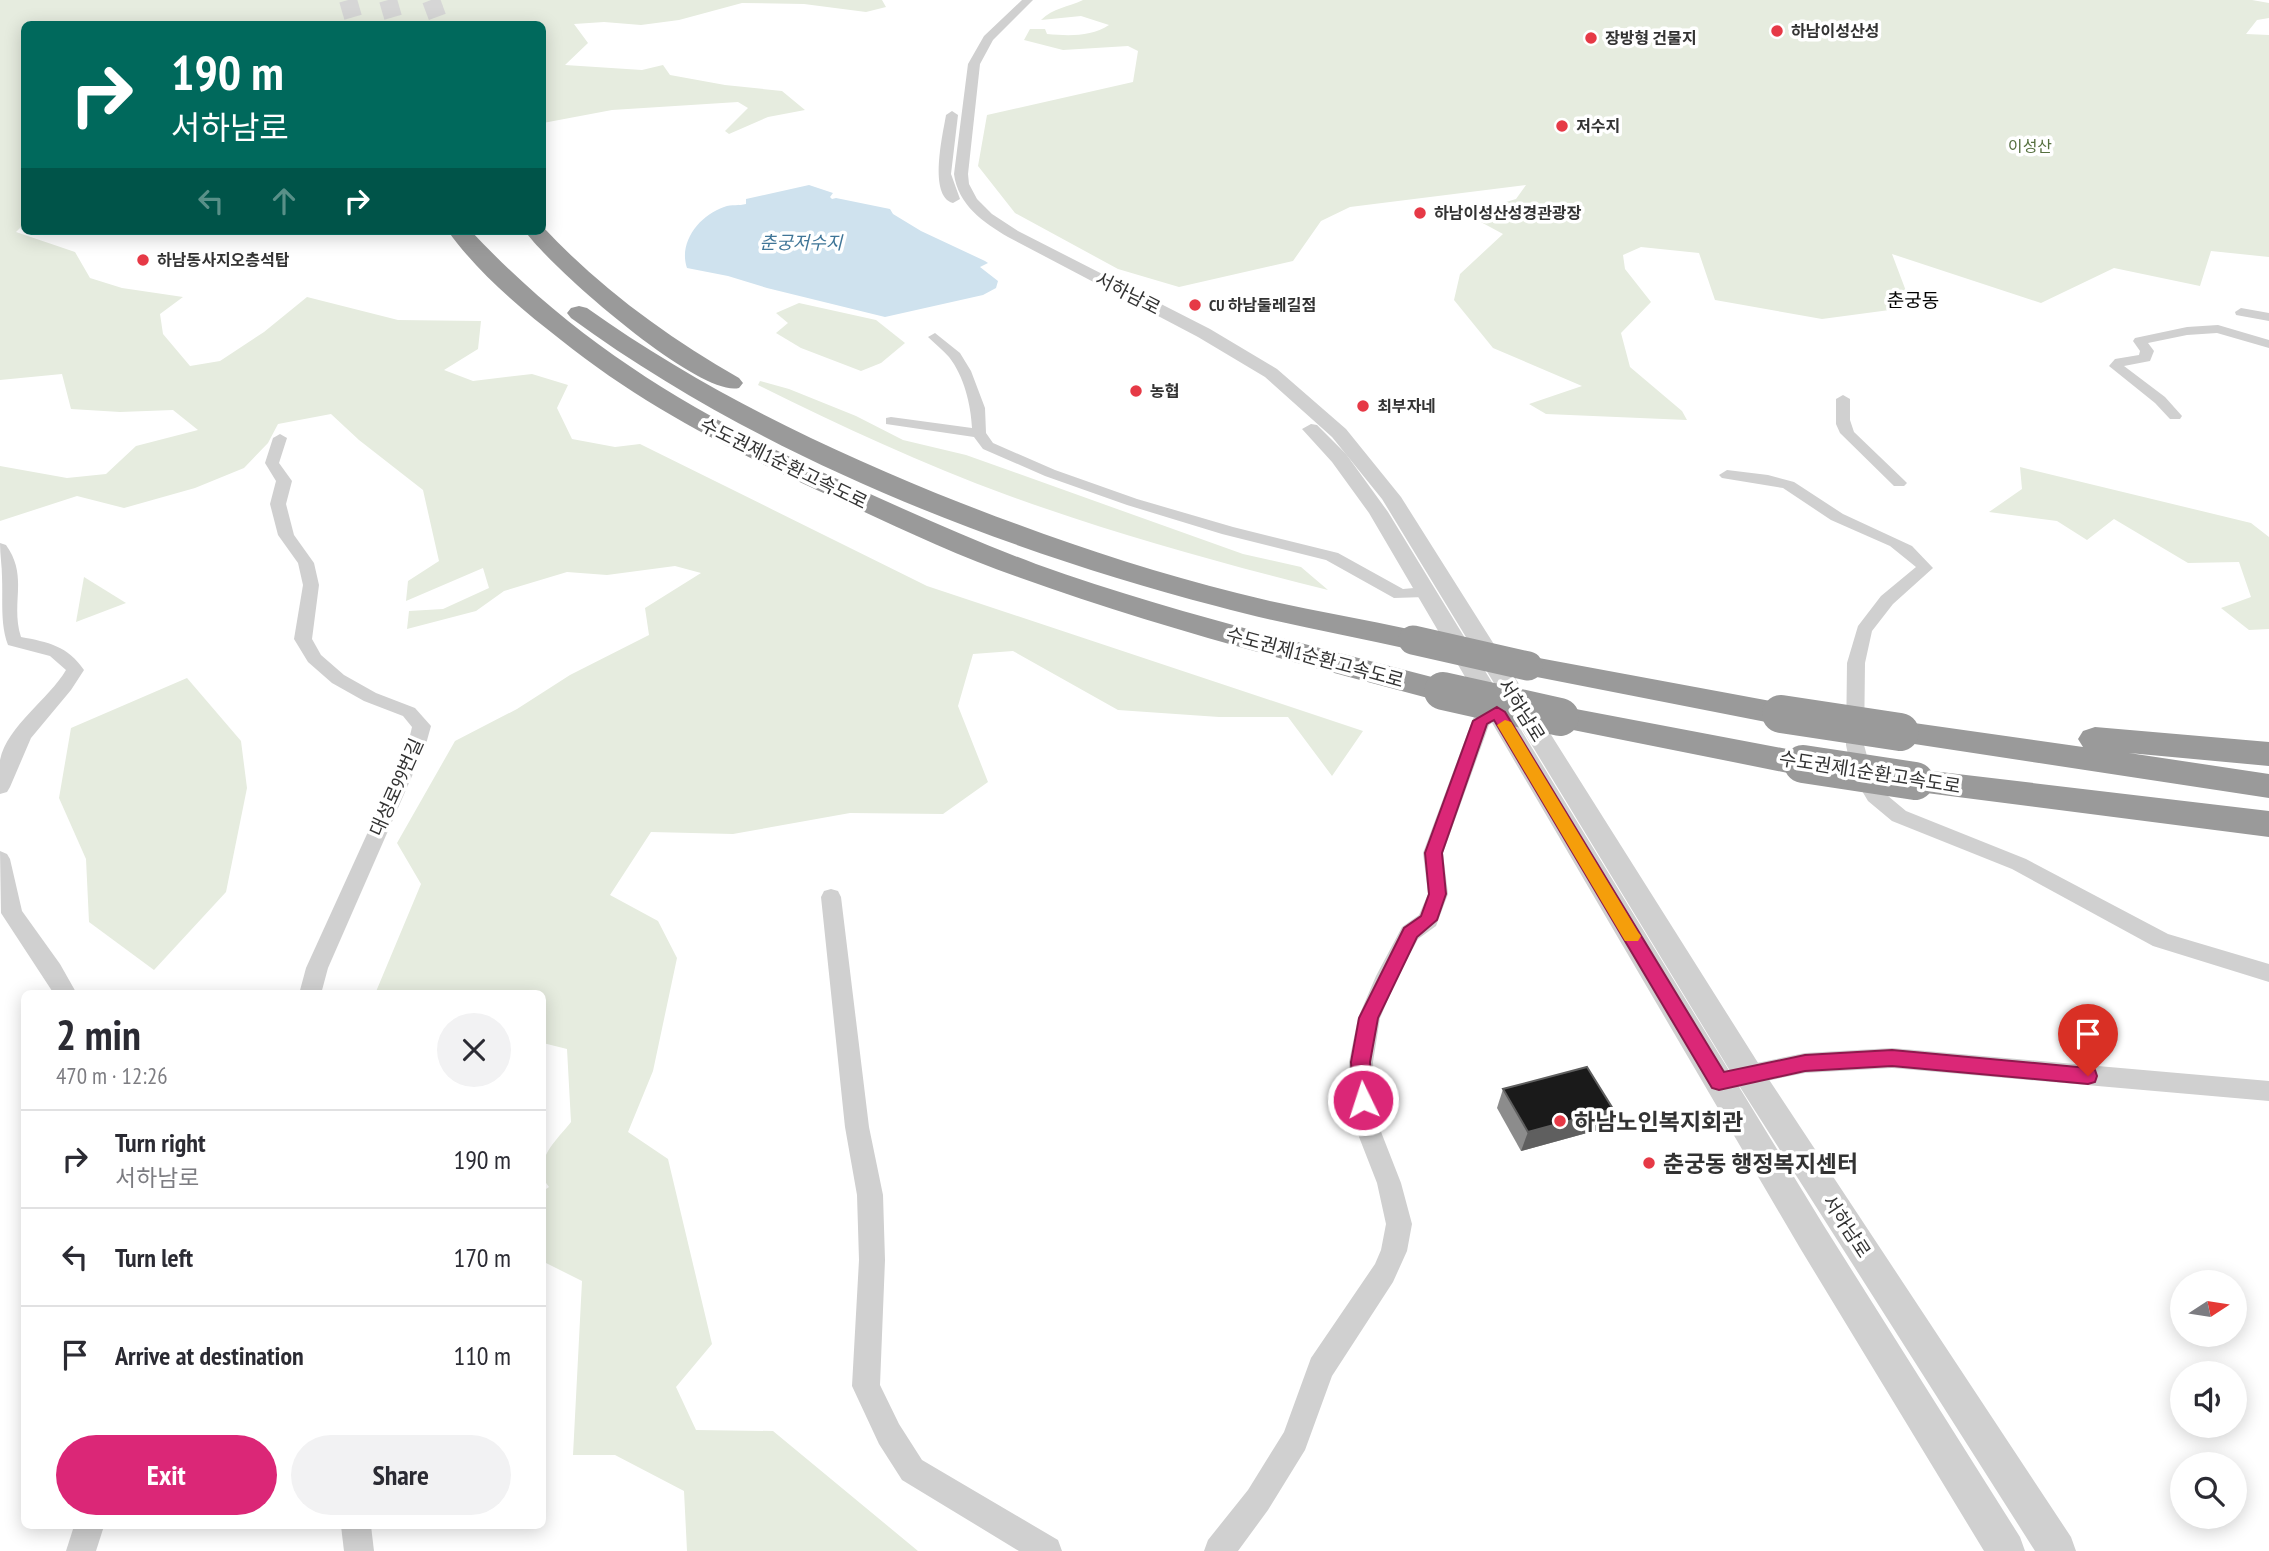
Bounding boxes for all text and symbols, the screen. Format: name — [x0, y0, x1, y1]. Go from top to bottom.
place label: 하남이성산성 — [1791, 21, 1879, 41]
marker: 하남이성산성 — [1769, 23, 1785, 39]
place label: 장방형 건물지 — [1605, 28, 1697, 48]
marker: 장방형 건물지 — [1583, 30, 1599, 46]
text: 190 m — [171, 40, 284, 104]
icon: right — [56, 49, 147, 140]
text: 서하남로 — [171, 106, 289, 148]
place label: 저수지 — [1576, 116, 1620, 136]
marker: 저수지 — [1554, 118, 1570, 134]
park label: 이성산 — [2008, 136, 2052, 156]
icon: left — [192, 182, 230, 220]
icon: ahead — [265, 182, 303, 220]
icon: right — [338, 182, 376, 220]
place label: 하남이성산성경관광장 — [1434, 203, 1581, 223]
marker: 하남이성산성경관광장 — [1412, 205, 1428, 221]
water label: 춘궁저수지 — [760, 231, 844, 254]
place label: 하남동사지오층석탑 — [157, 250, 290, 270]
marker: 하남동사지오층석탑 — [135, 252, 151, 268]
street label: 서하남로 — [1091, 266, 1165, 320]
district label: 춘궁동 — [1887, 288, 1939, 312]
place label: CU 하남둘레길점 — [1209, 295, 1316, 315]
marker: CU 하남둘레길점 — [1187, 297, 1203, 313]
place label: 농협 — [1150, 381, 1179, 401]
marker: 농협 — [1128, 383, 1144, 399]
place label: 최부자네 — [1377, 396, 1436, 416]
marker: 최부자네 — [1355, 398, 1371, 414]
street label: 수도권제1순환고속도로 — [696, 412, 872, 514]
street label: 수도권제1순환고속도로 — [1223, 622, 1407, 692]
street label: 서하남로 — [1493, 674, 1551, 746]
street label: 대성로99번길 — [364, 734, 428, 840]
street label: 수도권제1순환고속도로 — [1778, 746, 1962, 798]
pin — [2058, 1004, 2118, 1076]
text: 2 min — [56, 1007, 141, 1062]
button: close — [437, 1013, 511, 1087]
icon: arrive — [2069, 1015, 2107, 1053]
text: 470 m · 12:26 — [56, 1061, 168, 1090]
position arrow — [1326, 1063, 1400, 1137]
place label: 하남노인복지회관 — [1574, 1107, 1743, 1136]
marker: 하남노인복지회관 — [1552, 1113, 1568, 1129]
text: Turn right — [115, 1126, 206, 1159]
icon: right — [56, 1140, 94, 1178]
text: 190 m — [453, 1143, 511, 1176]
place label: 춘궁동 행정복지센터 — [1663, 1149, 1858, 1178]
marker: 춘궁동 행정복지센터 — [1641, 1155, 1657, 1171]
text: 서하남로 — [115, 1163, 200, 1192]
street label: 서하남로 — [1818, 1190, 1876, 1262]
icon: left — [56, 1238, 94, 1276]
text: Turn left — [115, 1241, 193, 1274]
text: 170 m — [453, 1241, 511, 1274]
north arrow — [2170, 1270, 2247, 1348]
map controls — [2170, 1270, 2247, 1529]
icon: arrive — [56, 1336, 94, 1374]
text: Arrive at destination — [115, 1339, 304, 1372]
text: 110 m — [453, 1339, 511, 1372]
button: sound — [2170, 1361, 2247, 1438]
button: Exit — [56, 1435, 277, 1515]
button: Share — [291, 1435, 511, 1515]
button: search — [2170, 1452, 2247, 1529]

